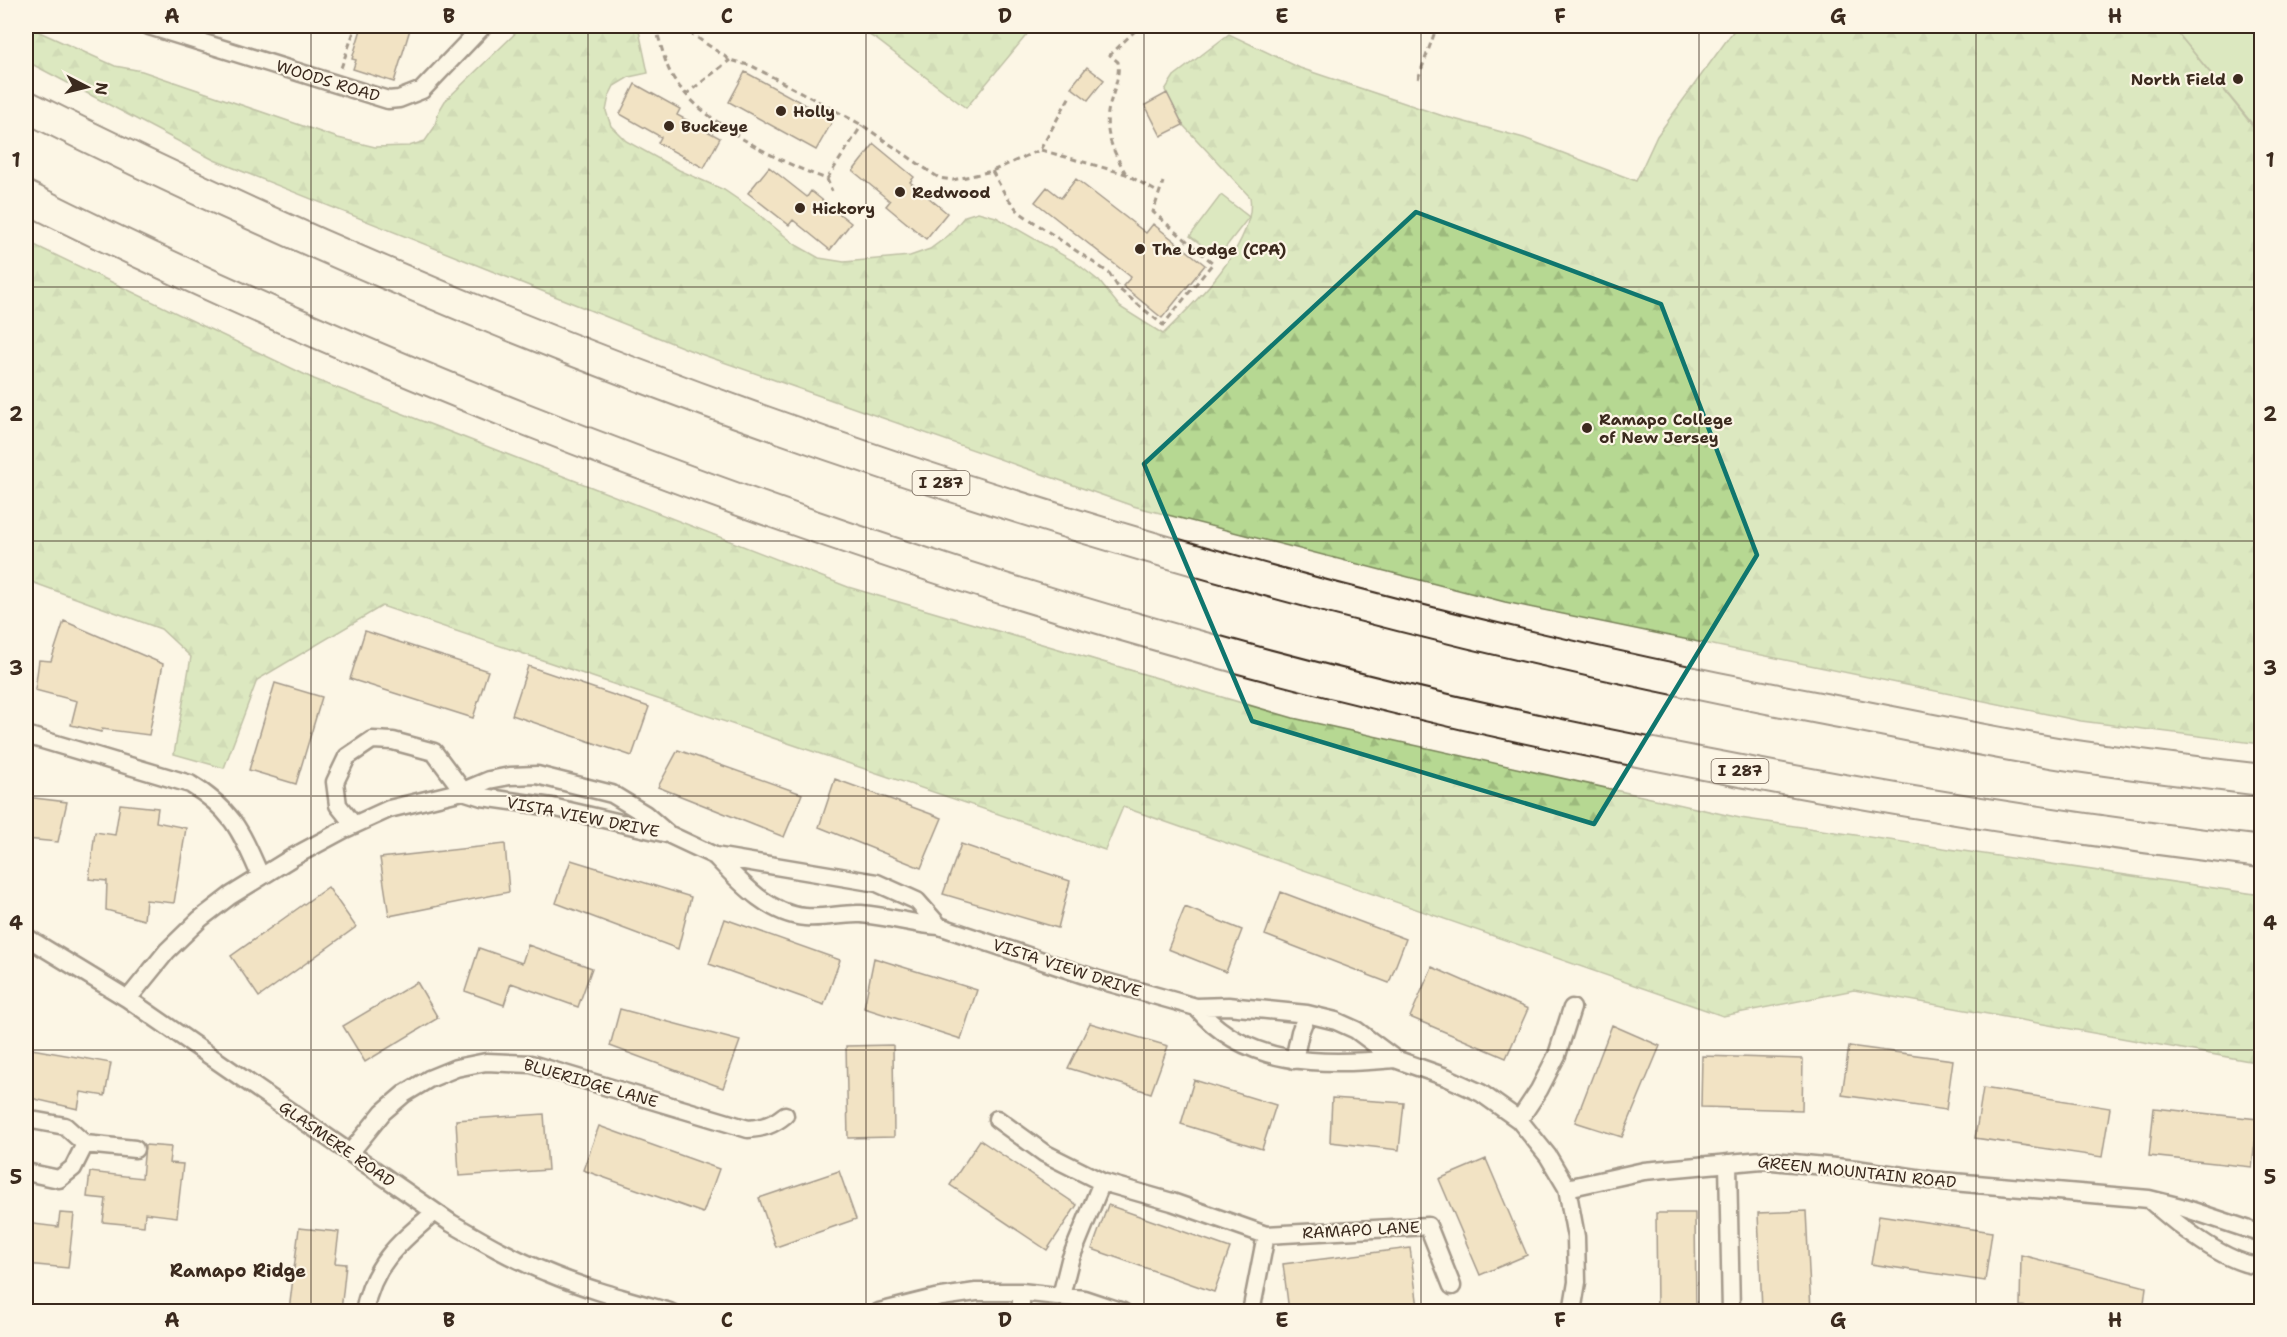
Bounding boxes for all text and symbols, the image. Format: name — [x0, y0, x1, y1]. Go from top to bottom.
text: A — [164, 3, 180, 29]
text: B — [443, 3, 455, 29]
text: C — [721, 3, 733, 29]
text: D — [998, 3, 1012, 29]
text: E — [1275, 3, 1289, 29]
text: F — [1554, 3, 1566, 29]
text: G — [1830, 3, 1846, 29]
text: H — [2108, 3, 2122, 29]
street label: WOODS ROAD — [274, 55, 382, 107]
north arrow — [57, 57, 117, 117]
place label: North Field — [2131, 69, 2226, 90]
marker: North Field — [2231, 72, 2245, 86]
text: N — [90, 81, 113, 96]
place label: Holly — [793, 101, 835, 122]
marker: Holly — [774, 104, 788, 118]
place label: Buckeye — [681, 116, 748, 137]
marker: Buckeye — [662, 119, 676, 133]
text: 1 — [11, 147, 21, 173]
text: 1 — [2265, 147, 2275, 173]
place label: Redwood — [912, 182, 991, 203]
marker: Redwood — [893, 185, 907, 199]
place label: Hickory — [812, 198, 875, 219]
marker: Hickory — [793, 201, 807, 215]
place label: The Lodge (CPA) — [1152, 239, 1286, 260]
marker: The Lodge (CPA) — [1133, 242, 1147, 256]
text: 2 — [9, 401, 23, 427]
text: 2 — [2263, 401, 2277, 427]
place label: Ramapo College of New Jersey — [1599, 409, 1733, 448]
marker: Ramapo College of New Jersey — [1580, 421, 1594, 435]
road number: I 287 — [912, 471, 970, 495]
text: 3 — [9, 655, 23, 681]
text: 3 — [2263, 655, 2277, 681]
road number: I 287 — [1712, 759, 1768, 783]
street label: VISTA VIEW DRIVE — [505, 792, 661, 842]
text: 4 — [9, 910, 23, 936]
text: 4 — [2263, 910, 2277, 936]
street label: VISTA VIEW DRIVE — [990, 934, 1144, 1002]
street label: BLUERIDGE LANE — [521, 1054, 661, 1112]
street label: GLASMERE ROAD — [275, 1096, 399, 1192]
street label: GREEN MOUNTAIN ROAD — [1757, 1151, 1957, 1193]
text: 5 — [10, 1164, 22, 1190]
text: 5 — [2264, 1164, 2276, 1190]
street label: RAMAPO LANE — [1302, 1216, 1420, 1244]
district label: Ramapo Ridge — [170, 1259, 306, 1283]
text: A — [164, 1307, 180, 1333]
text: B — [443, 1307, 455, 1333]
text: C — [721, 1307, 733, 1333]
text: D — [998, 1307, 1012, 1333]
text: E — [1275, 1307, 1289, 1333]
text: F — [1554, 1307, 1566, 1333]
text: G — [1830, 1307, 1846, 1333]
text: H — [2108, 1307, 2122, 1333]

